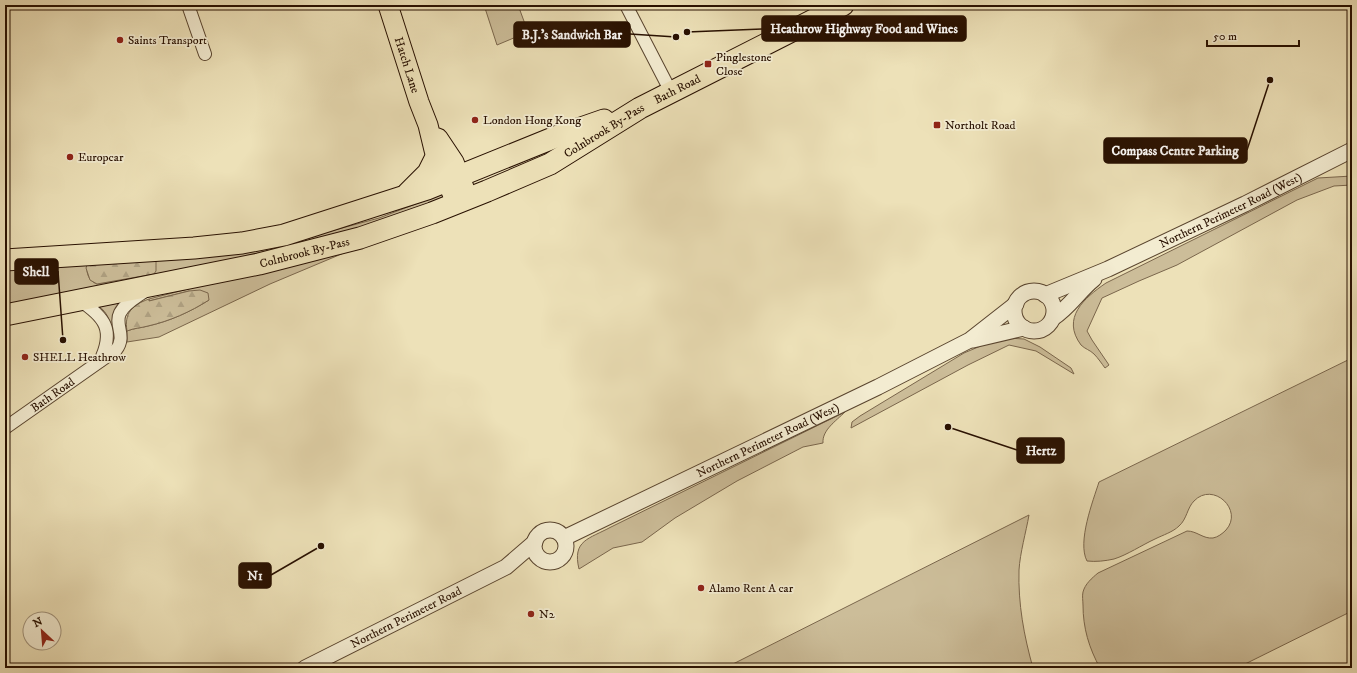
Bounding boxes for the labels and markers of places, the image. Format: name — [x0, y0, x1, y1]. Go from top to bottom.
callout: Heathrow Highway Food and Wines — [762, 16, 966, 41]
callout: B.J.'s Sandwich Bar — [514, 22, 630, 47]
place label: Saints Transport — [128, 33, 207, 48]
marker: Saints Transport — [115, 35, 125, 45]
place label: Pinglestone Close — [716, 50, 772, 79]
marker: Pinglestone Close — [703, 59, 713, 69]
place label: London Hong Kong — [483, 113, 581, 128]
marker: London Hong Kong — [470, 115, 480, 125]
place label: Northolt Road — [945, 118, 1016, 133]
marker: Northolt Road — [932, 120, 942, 130]
callout: Compass Centre Parking — [1104, 138, 1247, 163]
place label: Europcar — [78, 150, 124, 165]
marker: Europcar — [65, 152, 75, 162]
callout: Shell — [15, 259, 58, 284]
place label: SHELL Heathrow — [33, 350, 126, 365]
marker: SHELL Heathrow — [20, 352, 30, 362]
callout: Hertz — [1017, 438, 1064, 463]
callout: N1 — [239, 563, 271, 588]
place label: Alamo Rent A car — [709, 581, 794, 596]
marker: Alamo Rent A car — [696, 583, 706, 593]
place label: N2 — [539, 607, 555, 622]
marker: N2 — [526, 609, 536, 619]

